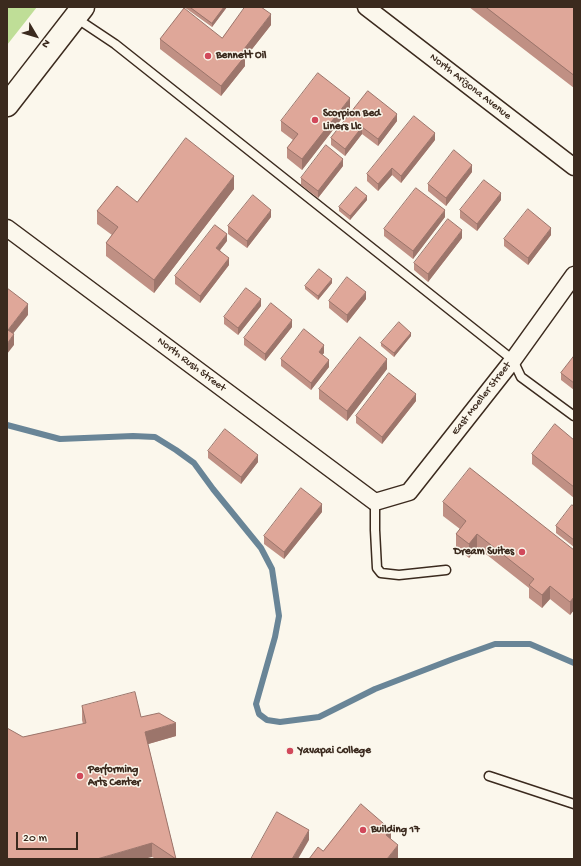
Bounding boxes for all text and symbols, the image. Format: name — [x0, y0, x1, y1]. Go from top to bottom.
north arrow — [16, 16, 56, 56]
text: N — [39, 37, 52, 50]
place label: Bennett Oil — [216, 49, 266, 63]
marker: Bennett Oil — [203, 51, 213, 61]
street label: North Arizona Avenue — [426, 51, 514, 123]
place label: Scorpion Bed Liners Llc — [323, 107, 381, 133]
marker: Scorpion Bed Liners Llc — [310, 115, 320, 125]
street label: North Rush Street — [154, 335, 228, 395]
street label: East Moeller Street — [449, 360, 515, 438]
place label: Dream Suites — [454, 545, 514, 559]
marker: Dream Suites — [517, 547, 527, 557]
place label: Yavapai College — [298, 744, 371, 758]
marker: Yavapai College — [285, 746, 295, 756]
place label: Performing Arts Center — [88, 763, 140, 789]
marker: Performing Arts Center — [75, 771, 85, 781]
place label: Building 17 — [371, 823, 420, 837]
scale bar — [18, 824, 80, 850]
marker: Building 17 — [358, 825, 368, 835]
text: 20 m — [23, 832, 47, 846]

